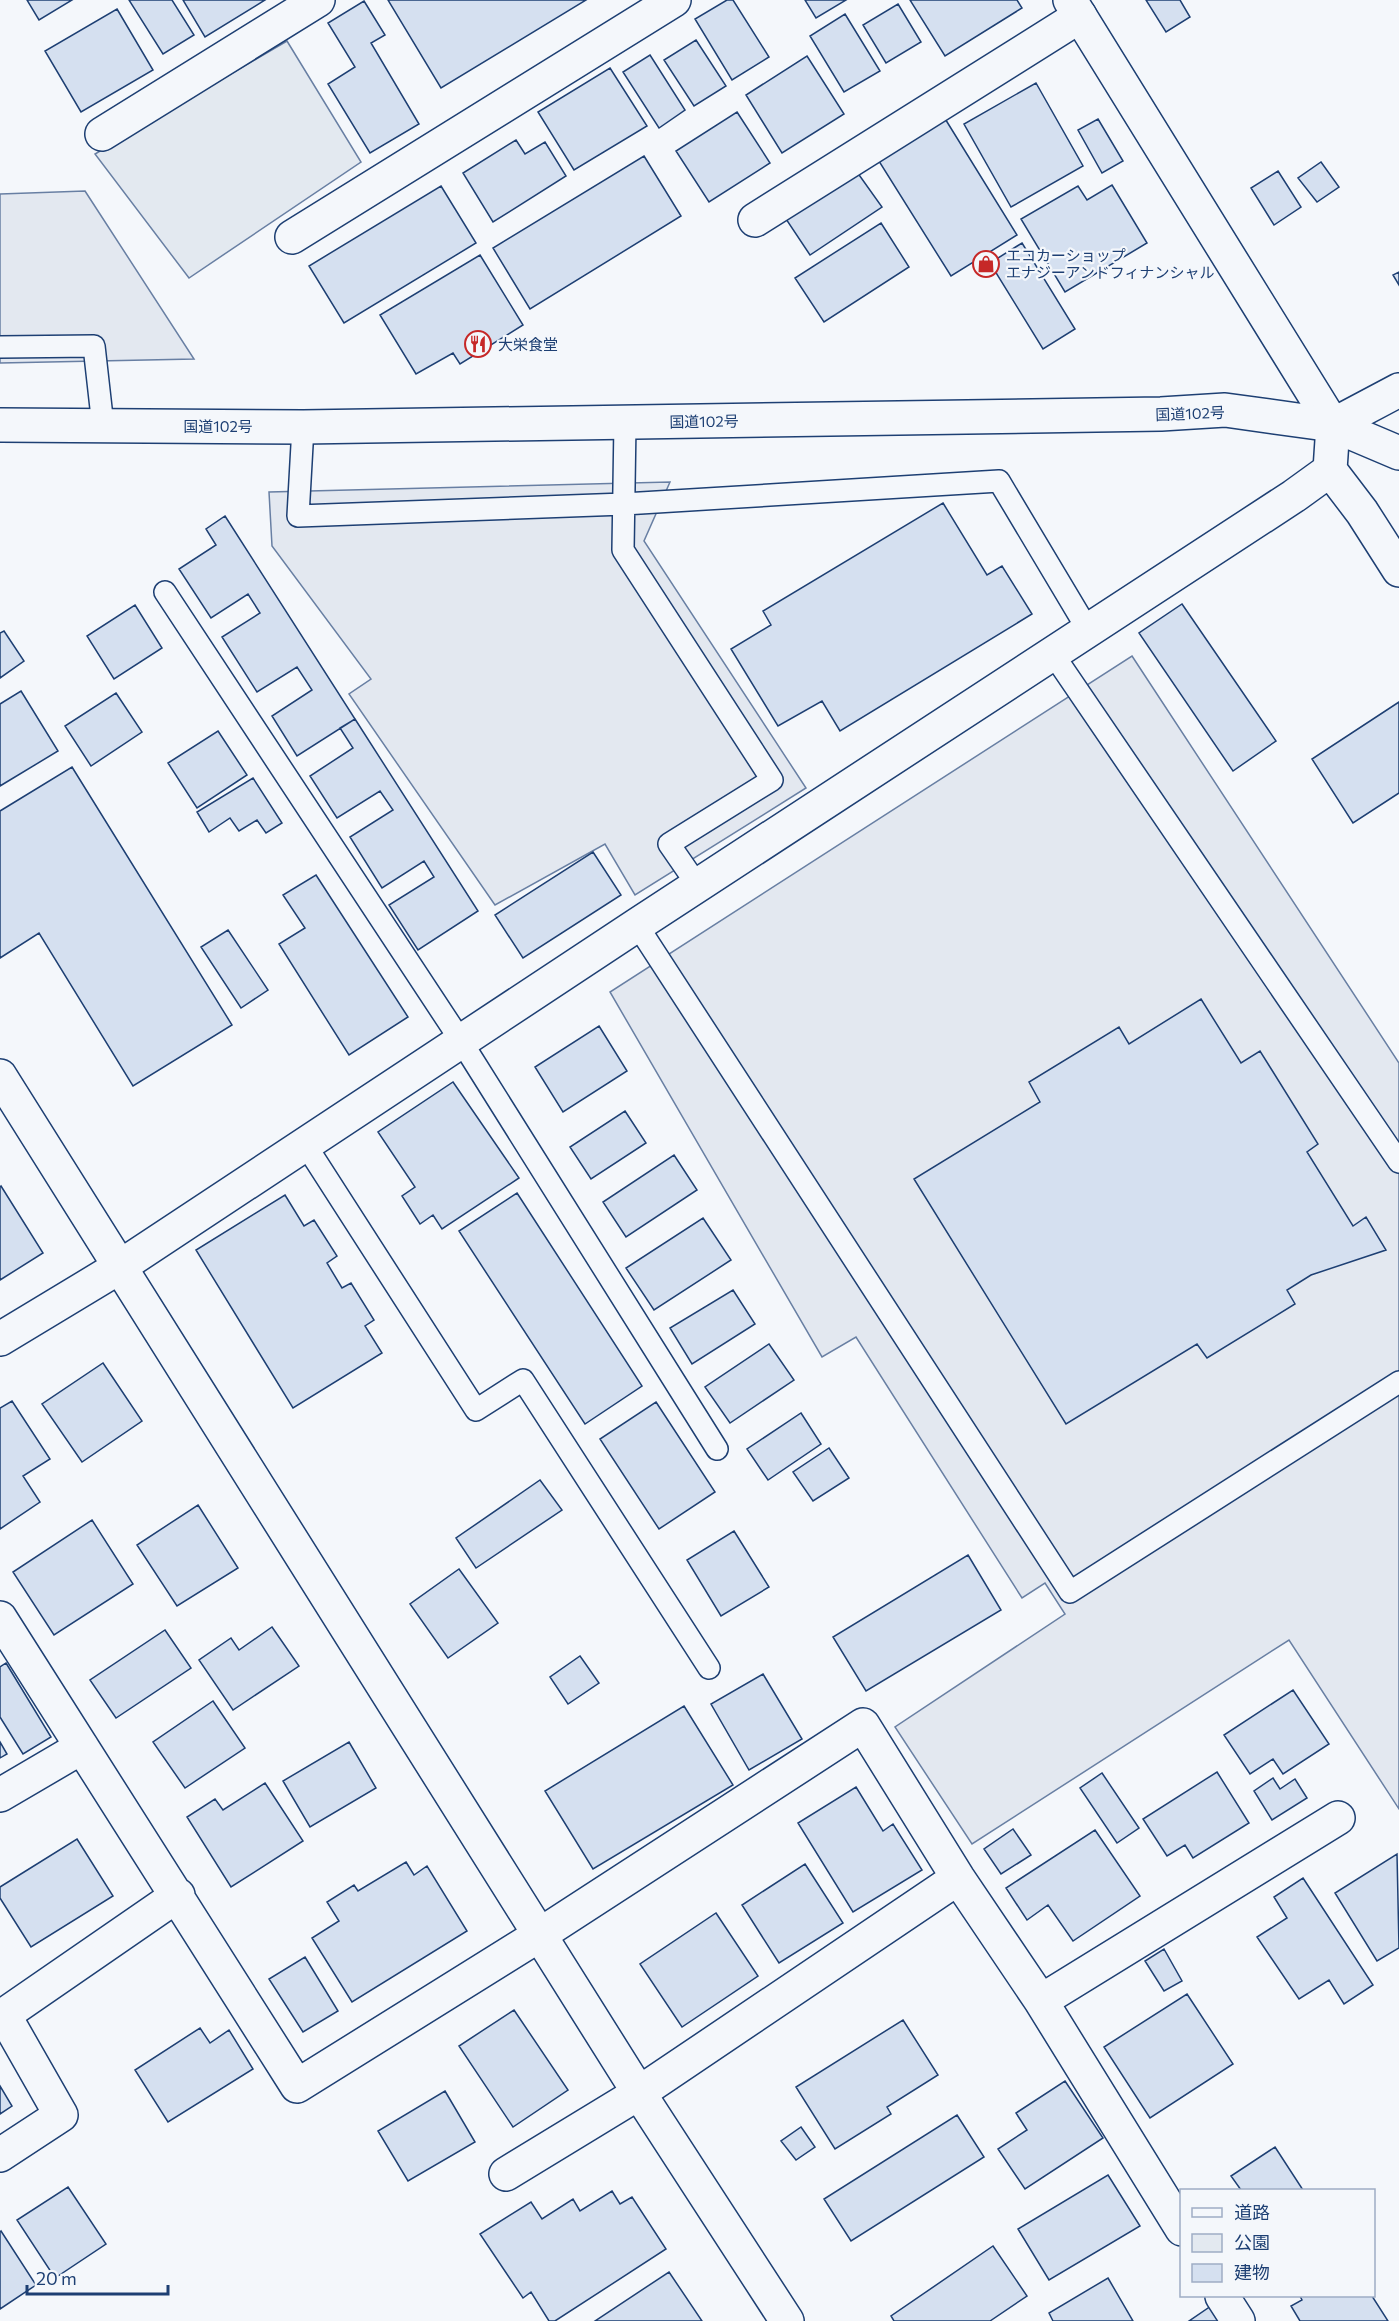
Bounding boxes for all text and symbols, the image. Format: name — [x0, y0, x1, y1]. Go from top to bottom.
place label: エコカーショップ エナジーアンドフィナンシャル — [1006, 246, 1215, 281]
shop icon: エコカーショップ エナジーアンドフィナンシャル — [971, 249, 1001, 279]
restaurant icon: 大栄食堂 — [463, 329, 493, 359]
place label: 大栄食堂 — [498, 335, 558, 353]
street label: 国道102号 — [1155, 403, 1225, 423]
street label: 国道102号 — [669, 411, 739, 431]
street label: 国道102号 — [183, 417, 253, 435]
legend — [1180, 2189, 1375, 2297]
text: 道路 — [1234, 2201, 1270, 2223]
text: 公園 — [1234, 2231, 1270, 2253]
scale bar — [27, 2258, 168, 2296]
text: 建物 — [1234, 2261, 1270, 2283]
text: 20 m — [36, 2267, 77, 2289]

